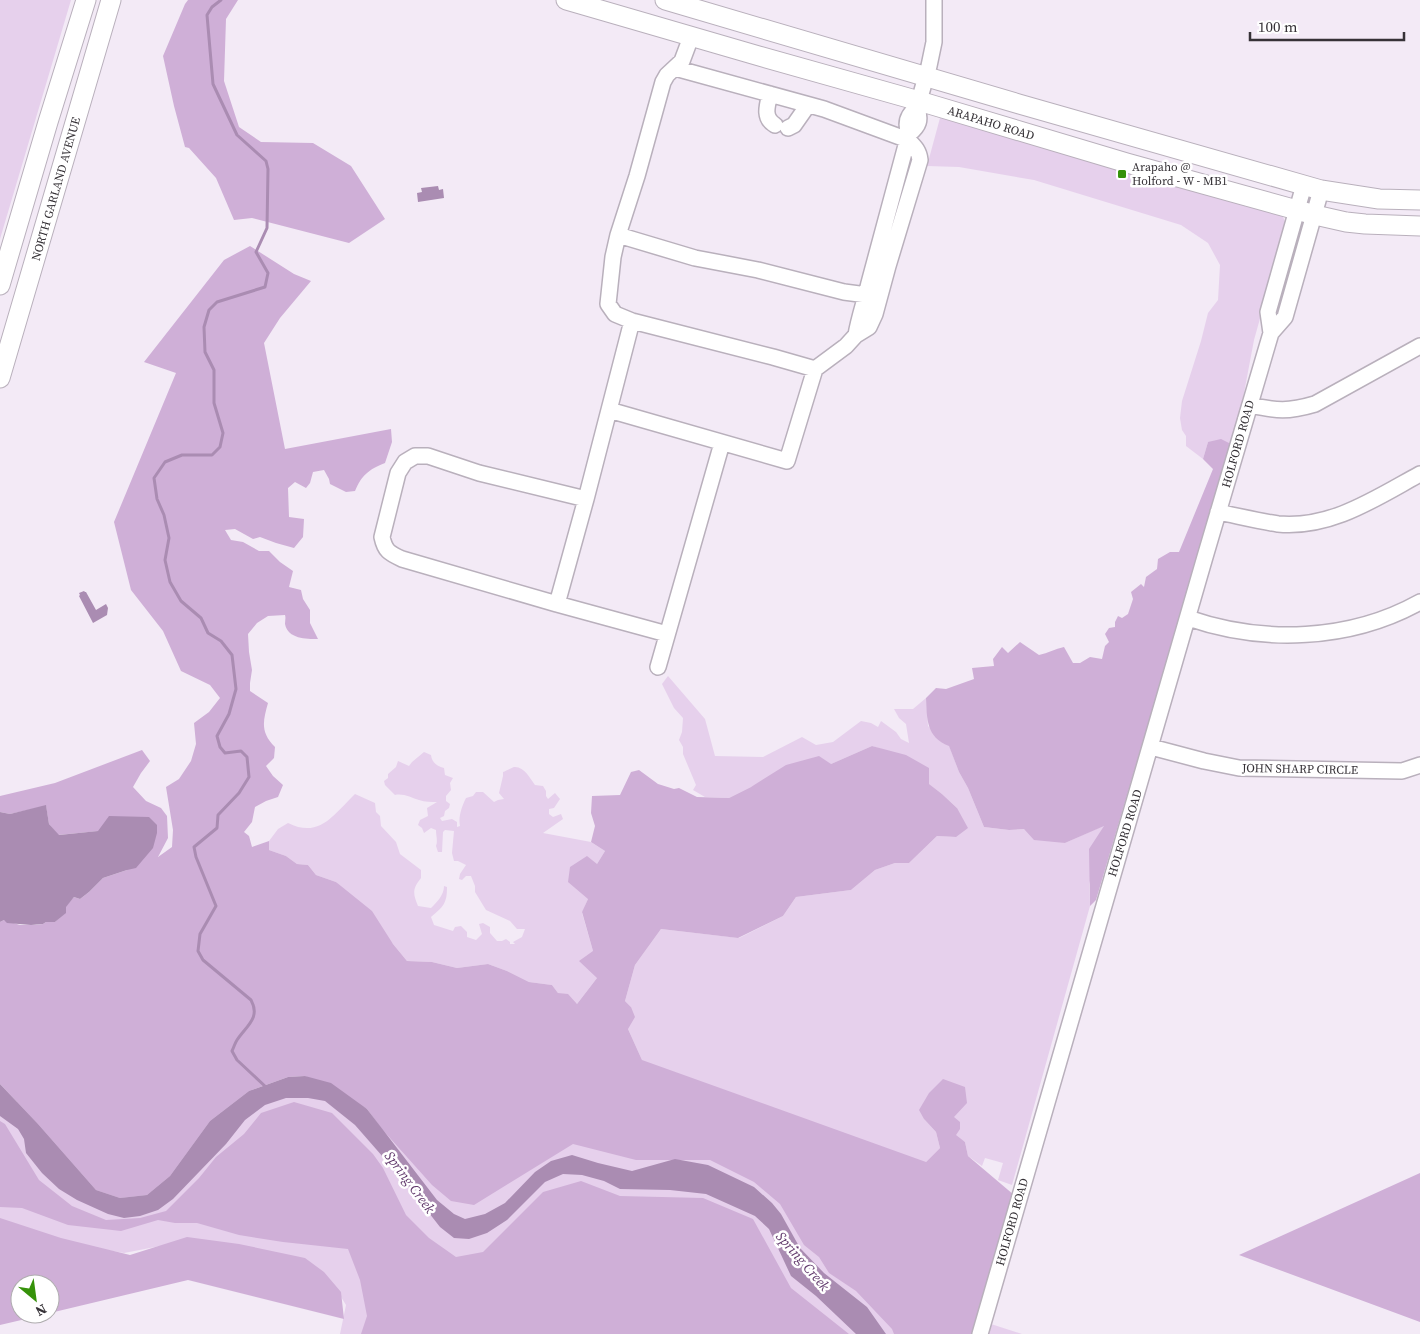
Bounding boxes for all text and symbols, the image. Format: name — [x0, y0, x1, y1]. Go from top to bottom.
scale bar — [1250, 10, 1404, 42]
text: 100 m — [1258, 16, 1298, 37]
street label: ARAPAHO ROAD — [946, 102, 1036, 144]
street label: NORTH GARLAND AVENUE — [28, 115, 84, 263]
place label: Arapaho @ Holford - W - MB1 — [1132, 159, 1227, 189]
marker: Arapaho @ Holford - W - MB1 — [1116, 168, 1128, 180]
street label: HOLFORD ROAD — [1218, 398, 1258, 490]
street label: JOHN SHARP CIRCLE — [1241, 760, 1358, 778]
street label: HOLFORD ROAD — [1104, 787, 1146, 879]
water label: Spring Creek — [380, 1147, 440, 1217]
street label: HOLFORD ROAD — [992, 1176, 1032, 1268]
water label: Spring Creek — [771, 1227, 835, 1295]
north arrow — [10, 1274, 60, 1324]
text: N — [32, 1299, 51, 1322]

